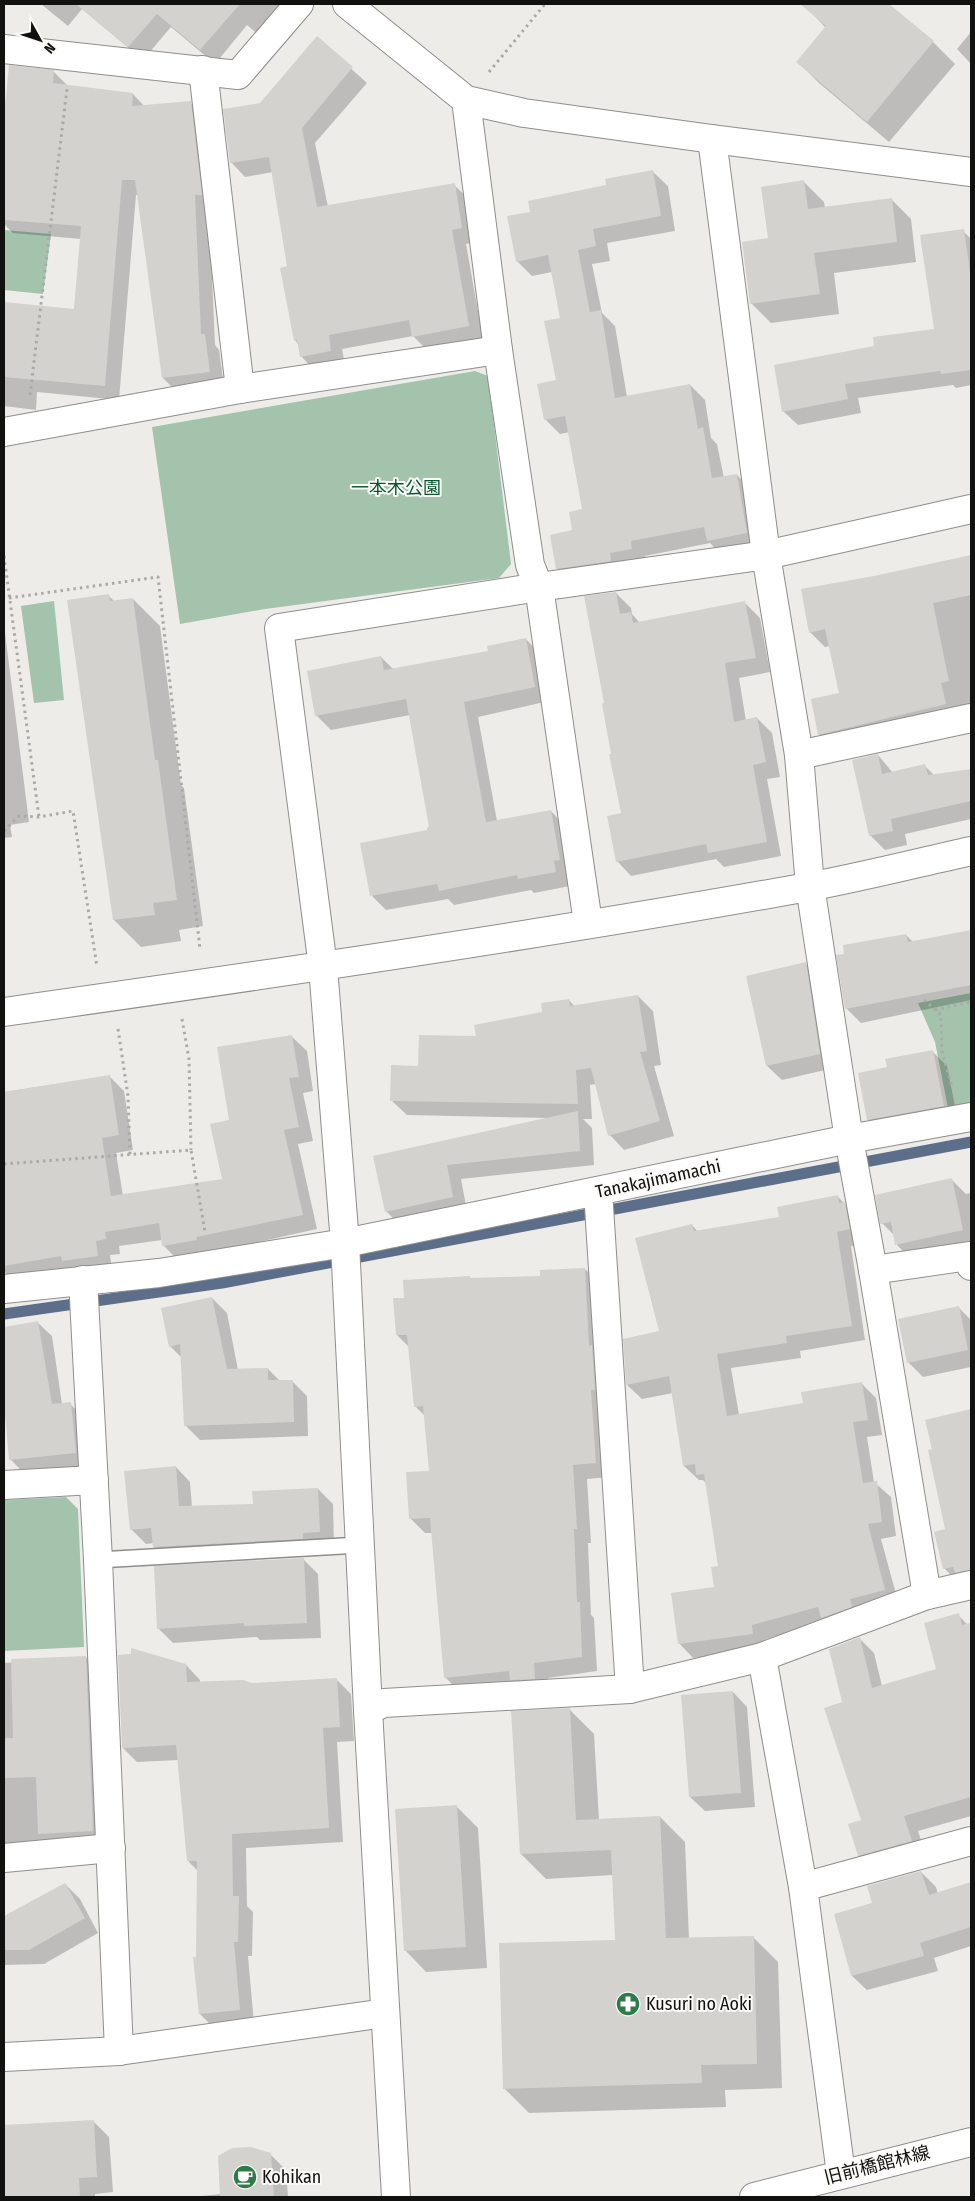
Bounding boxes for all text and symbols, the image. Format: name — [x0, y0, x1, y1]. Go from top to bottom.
north arrow — [15, 15, 65, 65]
text: N — [40, 39, 59, 57]
park label: 一本木公園 — [351, 477, 441, 499]
street label: Tanakajimamachi — [593, 1155, 723, 1203]
pharmacy icon: Kusuri no Aoki — [615, 1991, 641, 2017]
place label: Kusuri no Aoki — [646, 1993, 752, 2015]
street label: 旧前橋館林線 — [822, 2141, 932, 2189]
cafe icon: Kohikan — [232, 2164, 258, 2190]
place label: Kohikan — [262, 2166, 321, 2188]

